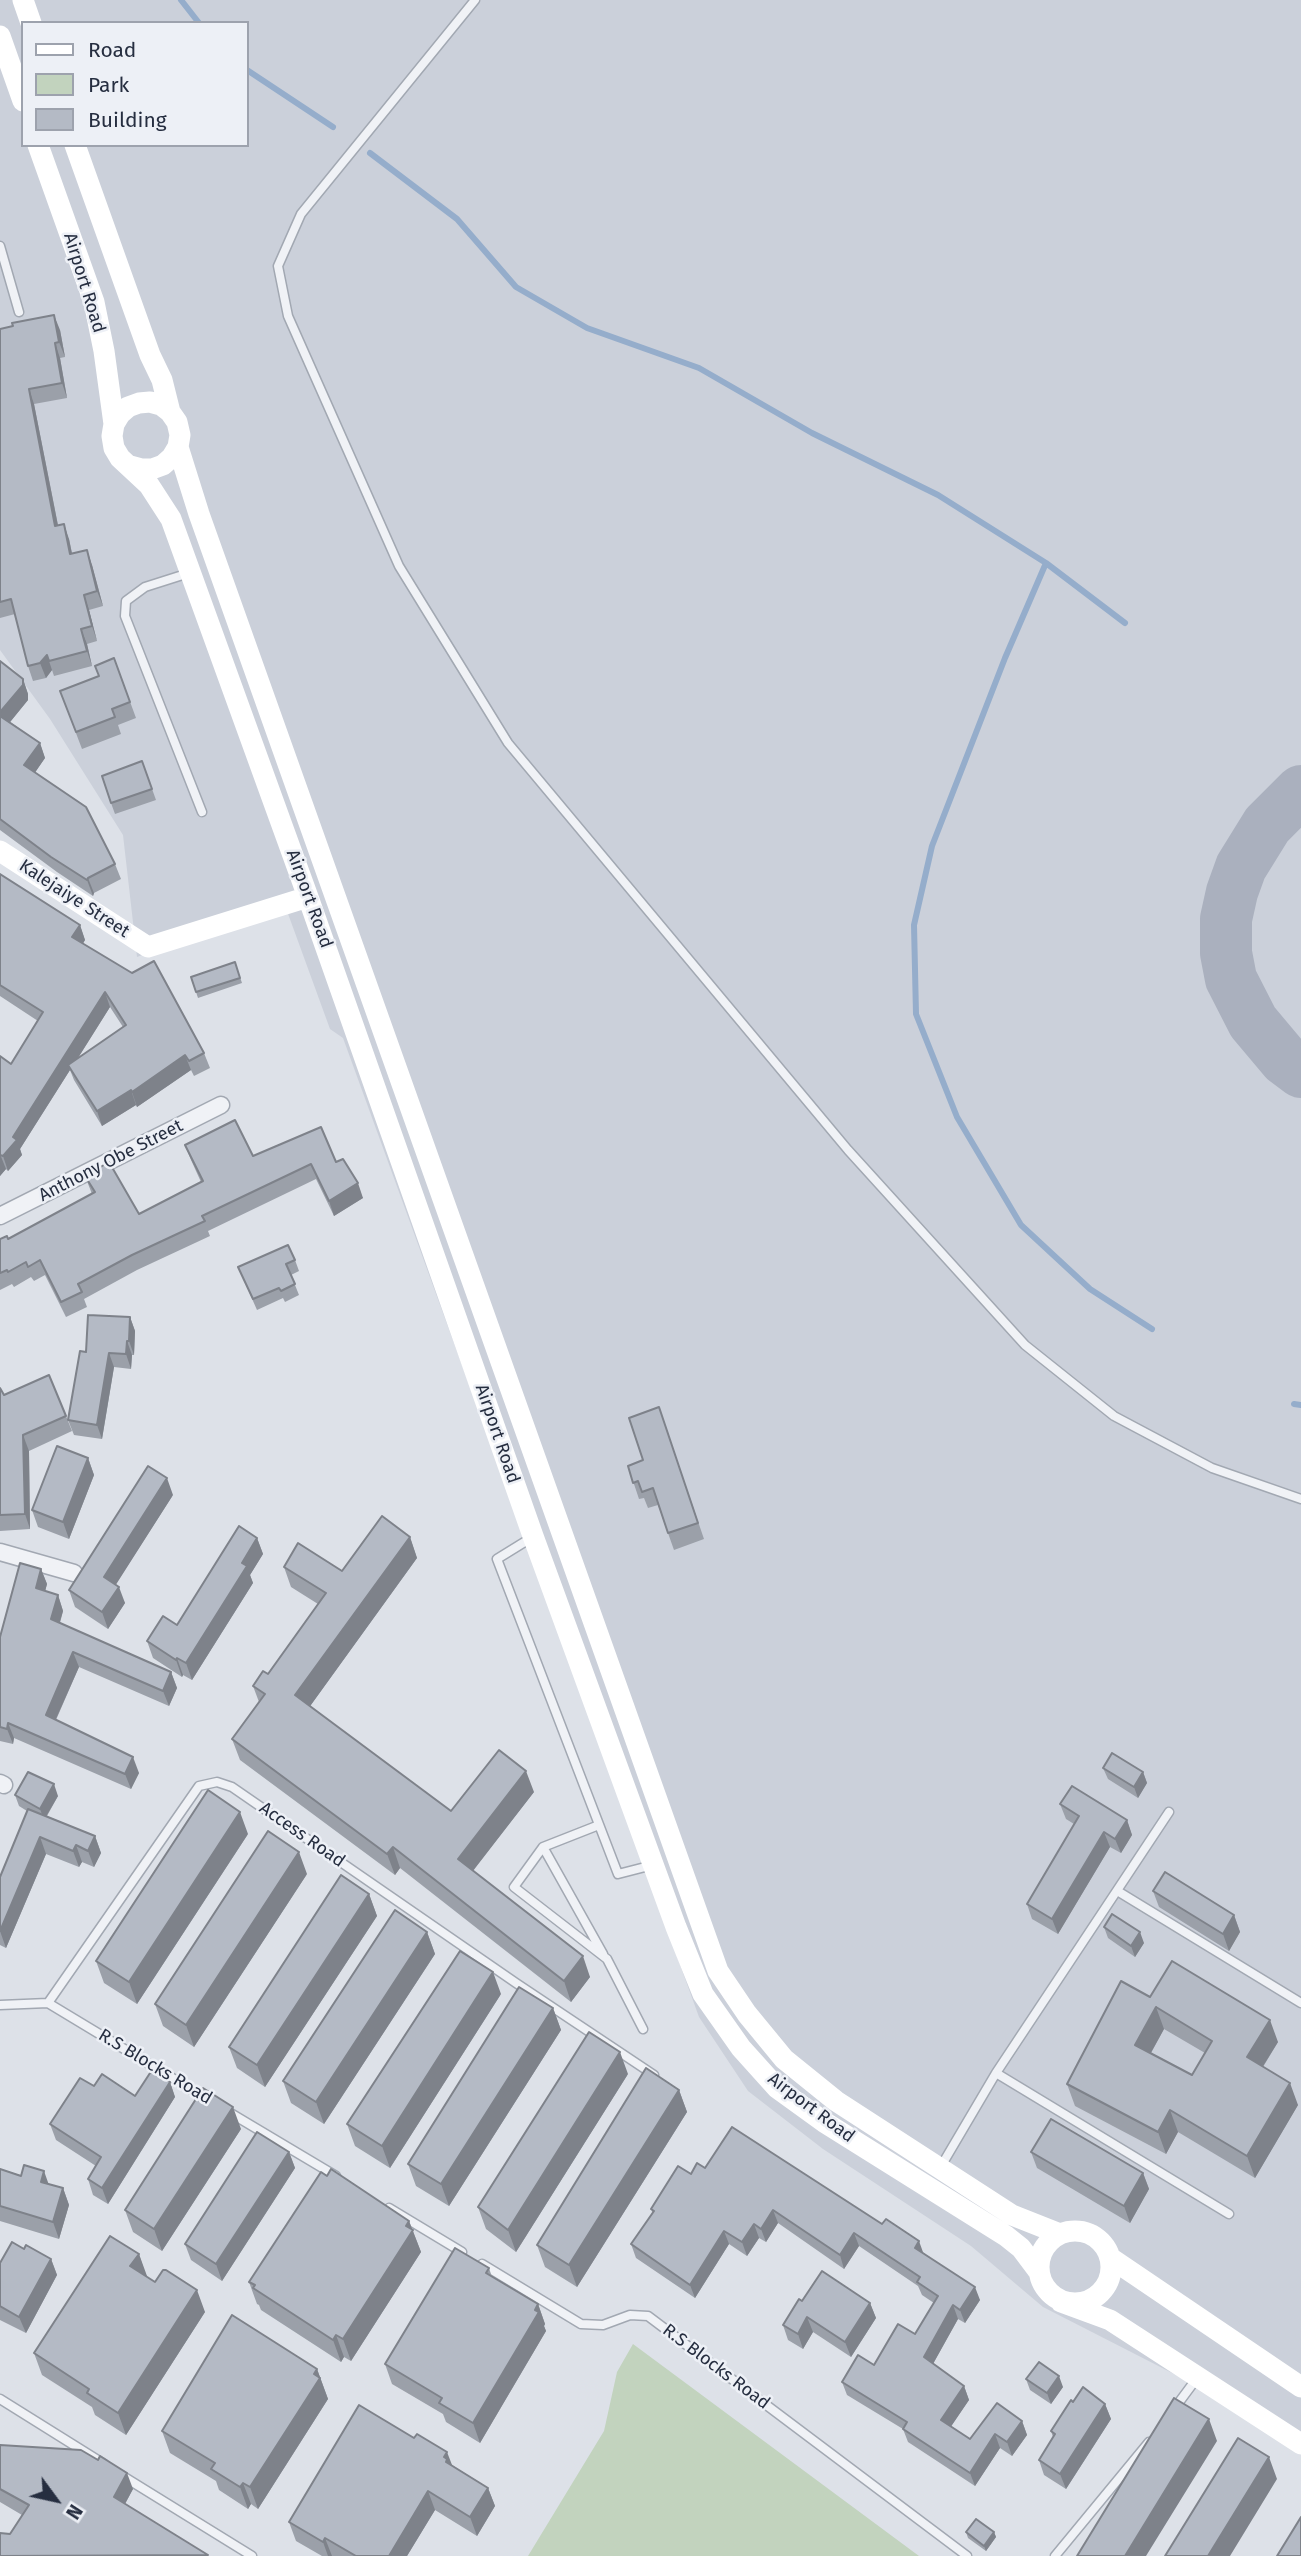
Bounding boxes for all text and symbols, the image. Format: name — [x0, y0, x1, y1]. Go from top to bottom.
legend — [21, 21, 248, 147]
text: Road — [88, 37, 136, 63]
text: Park — [88, 72, 129, 98]
text: Building — [88, 107, 167, 133]
street label: Airport Road — [59, 230, 109, 336]
street label: Airport Road — [281, 847, 337, 951]
street label: Kalejaiye Street — [15, 855, 133, 943]
street label: Anthony Obe Street — [35, 1115, 187, 1207]
street label: Airport Road — [470, 1382, 524, 1486]
street label: Access Road — [255, 1798, 349, 1872]
street label: R.S Blocks Road — [94, 2025, 216, 2109]
street label: Airport Road — [763, 2068, 859, 2148]
street label: R.S Blocks Road — [658, 2320, 774, 2414]
north arrow — [21, 2465, 91, 2535]
text: N — [61, 2500, 87, 2523]

